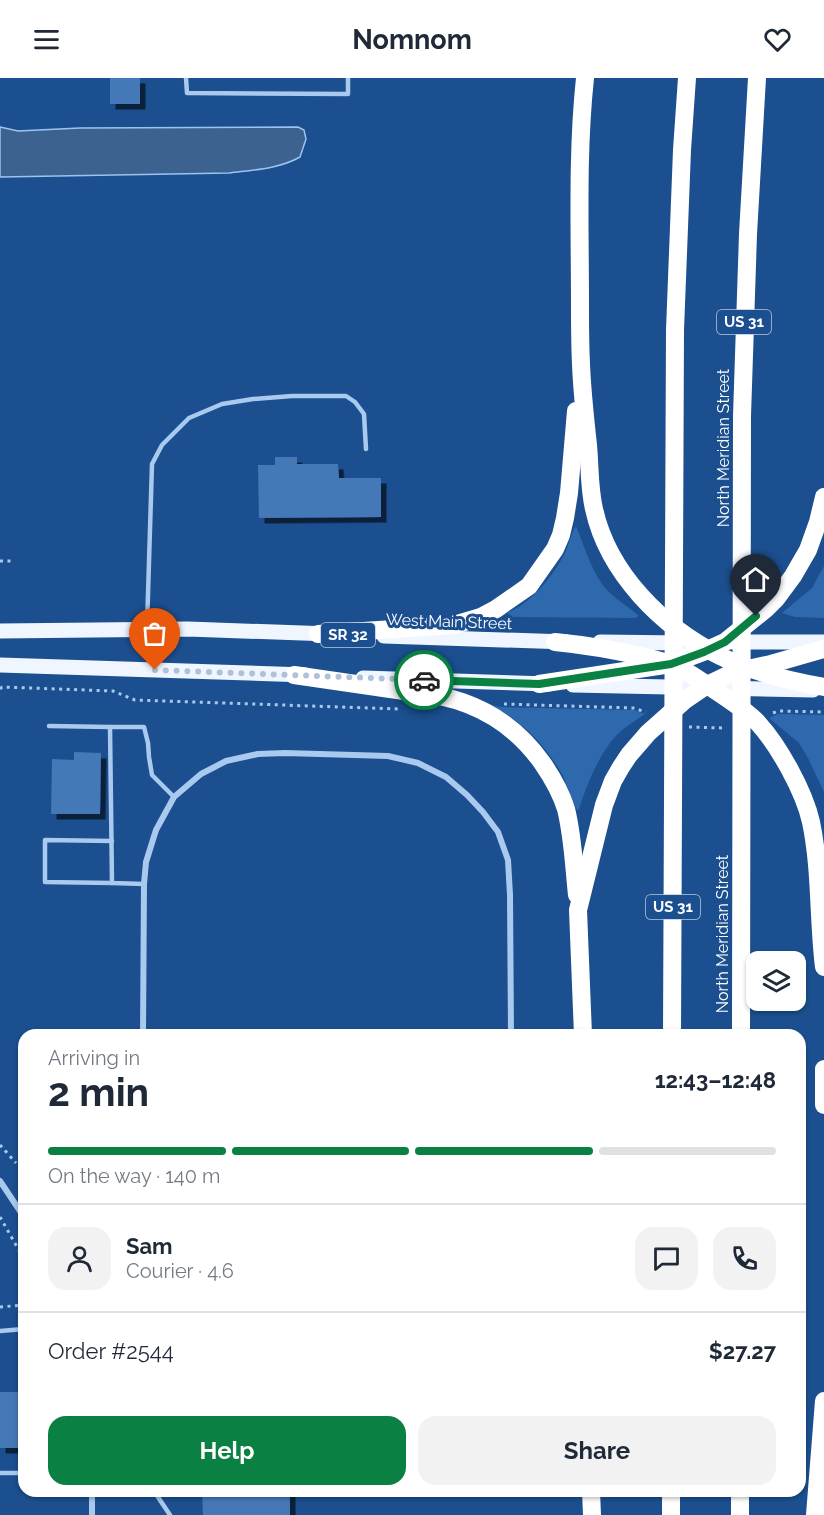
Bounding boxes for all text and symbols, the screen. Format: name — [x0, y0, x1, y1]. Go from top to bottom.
icon: menu — [30, 23, 63, 56]
icon: heart — [761, 23, 794, 56]
text: Nomnom — [352, 24, 472, 55]
road number: US 31 — [717, 310, 771, 334]
street label: North Meridian Street — [714, 368, 733, 527]
pin — [730, 554, 781, 616]
icon: home — [739, 563, 772, 596]
pin — [129, 608, 180, 670]
street label: West Main Street — [386, 610, 513, 633]
icon: bag — [138, 617, 171, 650]
road number: SR 32 — [321, 623, 375, 647]
courier — [394, 650, 454, 710]
icon: car — [408, 664, 441, 697]
street label: North Meridian Street — [713, 854, 732, 1013]
road number: US 31 — [646, 895, 700, 919]
map controls — [746, 951, 806, 1011]
button: layers — [746, 951, 806, 1011]
text: Arriving in — [48, 1046, 140, 1070]
text: 12:43–12:48 — [655, 1067, 776, 1093]
text: 2 min — [48, 1069, 149, 1115]
text: On the way · 140 m — [48, 1164, 220, 1188]
button: person — [48, 1227, 111, 1290]
button: chat — [635, 1227, 698, 1290]
button: phone — [713, 1227, 776, 1290]
text: Sam — [126, 1233, 173, 1259]
text: Courier · 4.6 — [126, 1259, 234, 1283]
text: Order #2544 — [48, 1338, 174, 1364]
text: $27.27 — [709, 1338, 776, 1364]
button: Help — [48, 1416, 406, 1485]
button: Share — [418, 1416, 776, 1485]

